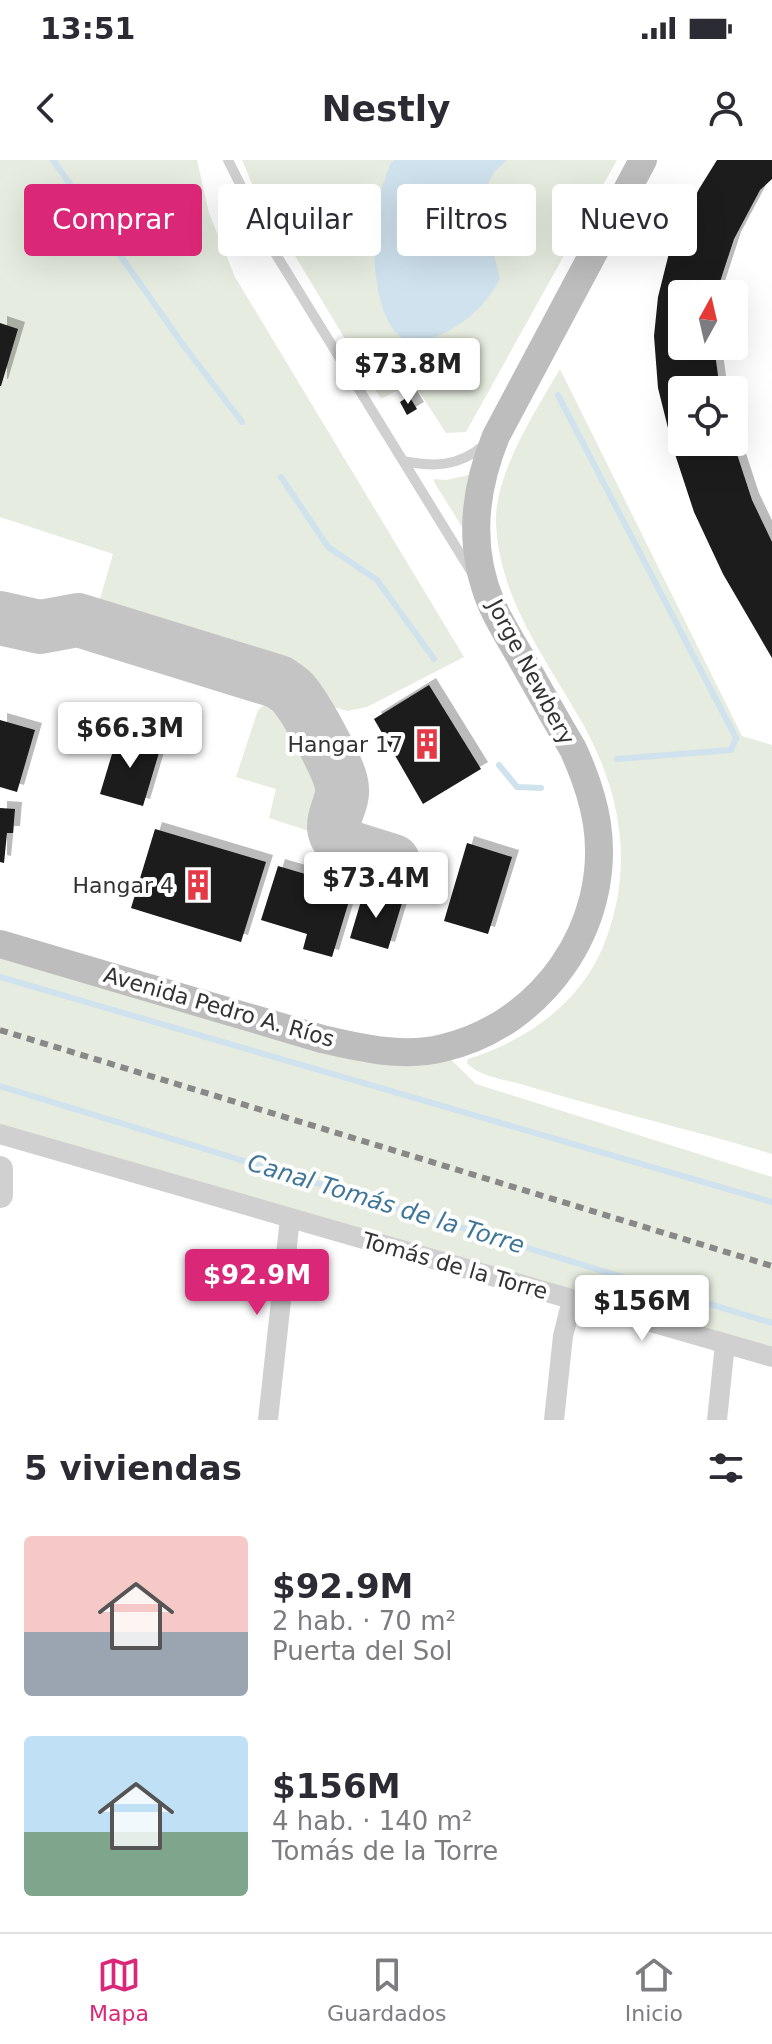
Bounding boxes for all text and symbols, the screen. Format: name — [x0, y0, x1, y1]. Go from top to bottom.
text: 13:51 — [40, 11, 136, 46]
icon: back — [24, 86, 68, 130]
icon: person — [704, 86, 748, 130]
text: Nestly — [322, 88, 451, 129]
chip: Comprar — [24, 184, 202, 256]
chip: Alquilar — [218, 184, 381, 256]
chip: Filtros — [397, 184, 536, 256]
chip: Nuevo — [552, 184, 697, 256]
north arrow — [668, 280, 748, 360]
map controls — [668, 280, 748, 456]
pin: $73.8M — [343, 338, 473, 406]
text: $73.8M — [354, 349, 462, 379]
button: locate — [668, 376, 748, 456]
street label: Jorge Newbery — [481, 593, 580, 749]
pin: $66.3M — [65, 702, 195, 770]
text: $66.3M — [76, 713, 184, 743]
building icon: Hangar 17 — [410, 727, 444, 761]
place label: Hangar 17 — [288, 732, 403, 757]
pin: $73.4M — [311, 852, 441, 920]
text: $73.4M — [322, 863, 430, 893]
building icon: Hangar 4 — [181, 868, 215, 902]
place label: Hangar 4 — [73, 873, 174, 898]
street label: Avenida Pedro A. Ríos — [101, 962, 337, 1052]
water label: Canal Tomás de la Torre — [244, 1149, 528, 1259]
street label: Tomás de la Torre — [359, 1227, 551, 1304]
pin: $92.9M — [192, 1249, 322, 1317]
text: $92.9M — [203, 1260, 311, 1290]
pin: $156M — [586, 1275, 698, 1343]
text: $156M — [593, 1286, 691, 1316]
icon: filters — [704, 1446, 748, 1490]
text: 5 viviendas — [24, 1448, 242, 1488]
text: $92.9M — [272, 1566, 413, 1606]
icon: home — [88, 1568, 184, 1664]
text: 2 hab. · 70 m² — [272, 1606, 456, 1636]
text: Puerta del Sol — [272, 1636, 452, 1666]
text: $156M — [272, 1766, 400, 1806]
icon: home — [88, 1768, 184, 1864]
text: 4 hab. · 140 m² — [272, 1806, 472, 1836]
text: Tomás de la Torre — [272, 1836, 498, 1866]
tab: Mapa — [89, 1953, 149, 2026]
tab: Guardados — [327, 1953, 447, 2026]
tab: Inicio — [625, 1953, 683, 2026]

